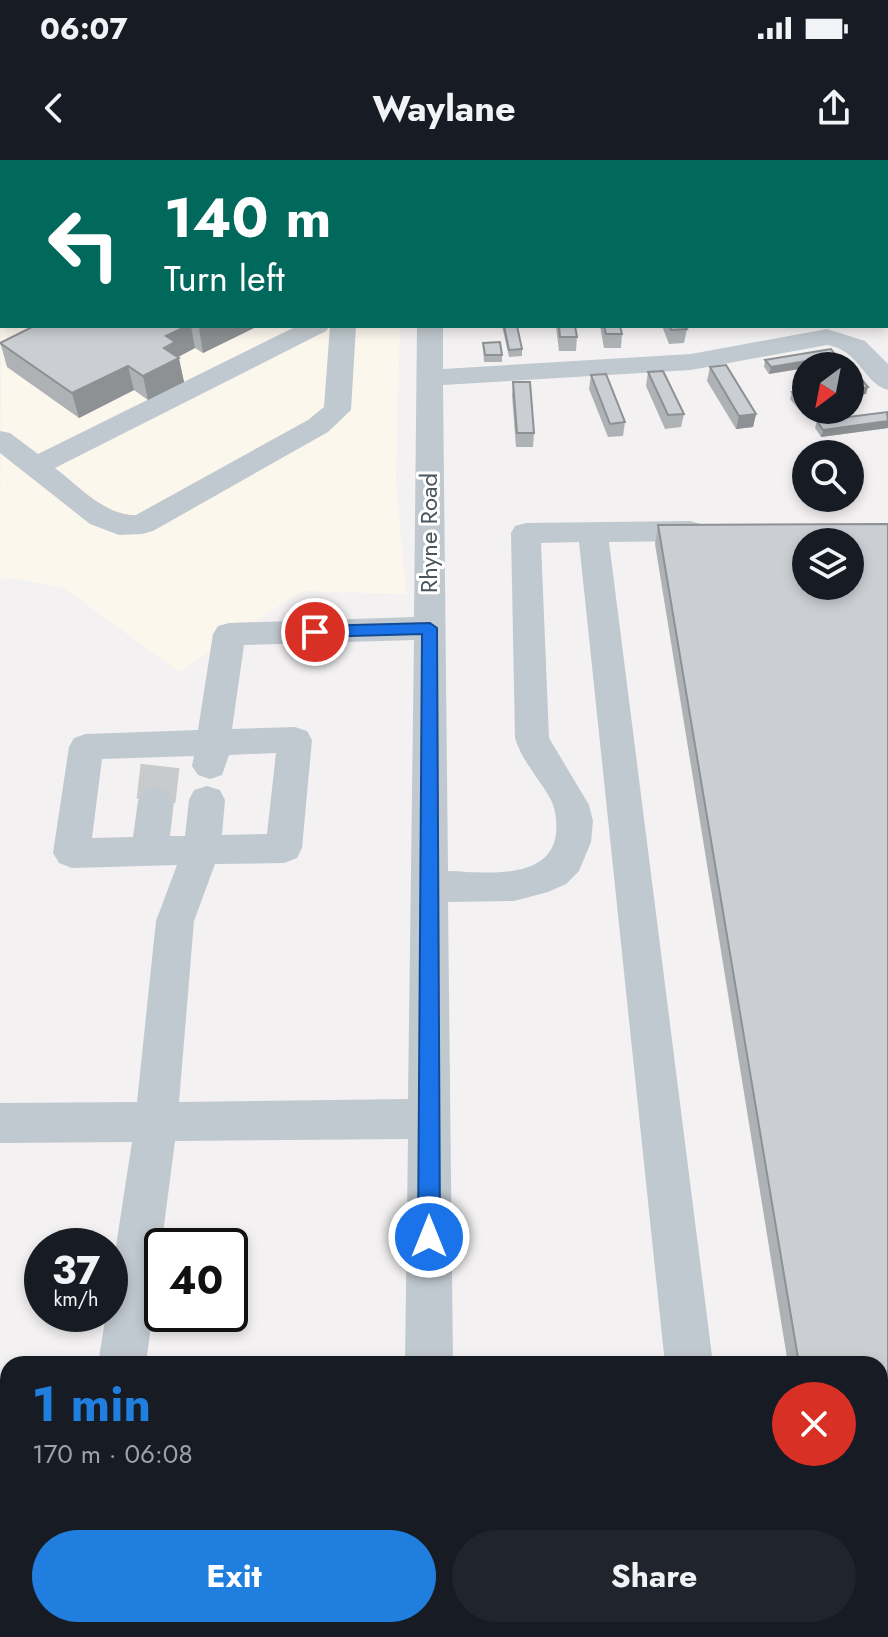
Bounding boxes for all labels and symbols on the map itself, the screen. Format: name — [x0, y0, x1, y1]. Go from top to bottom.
north arrow — [792, 352, 864, 424]
street label: Rhyne Road — [411, 473, 446, 593]
pin — [281, 598, 349, 666]
position arrow — [387, 1195, 471, 1279]
speed limit sign: 40 — [144, 1228, 248, 1332]

